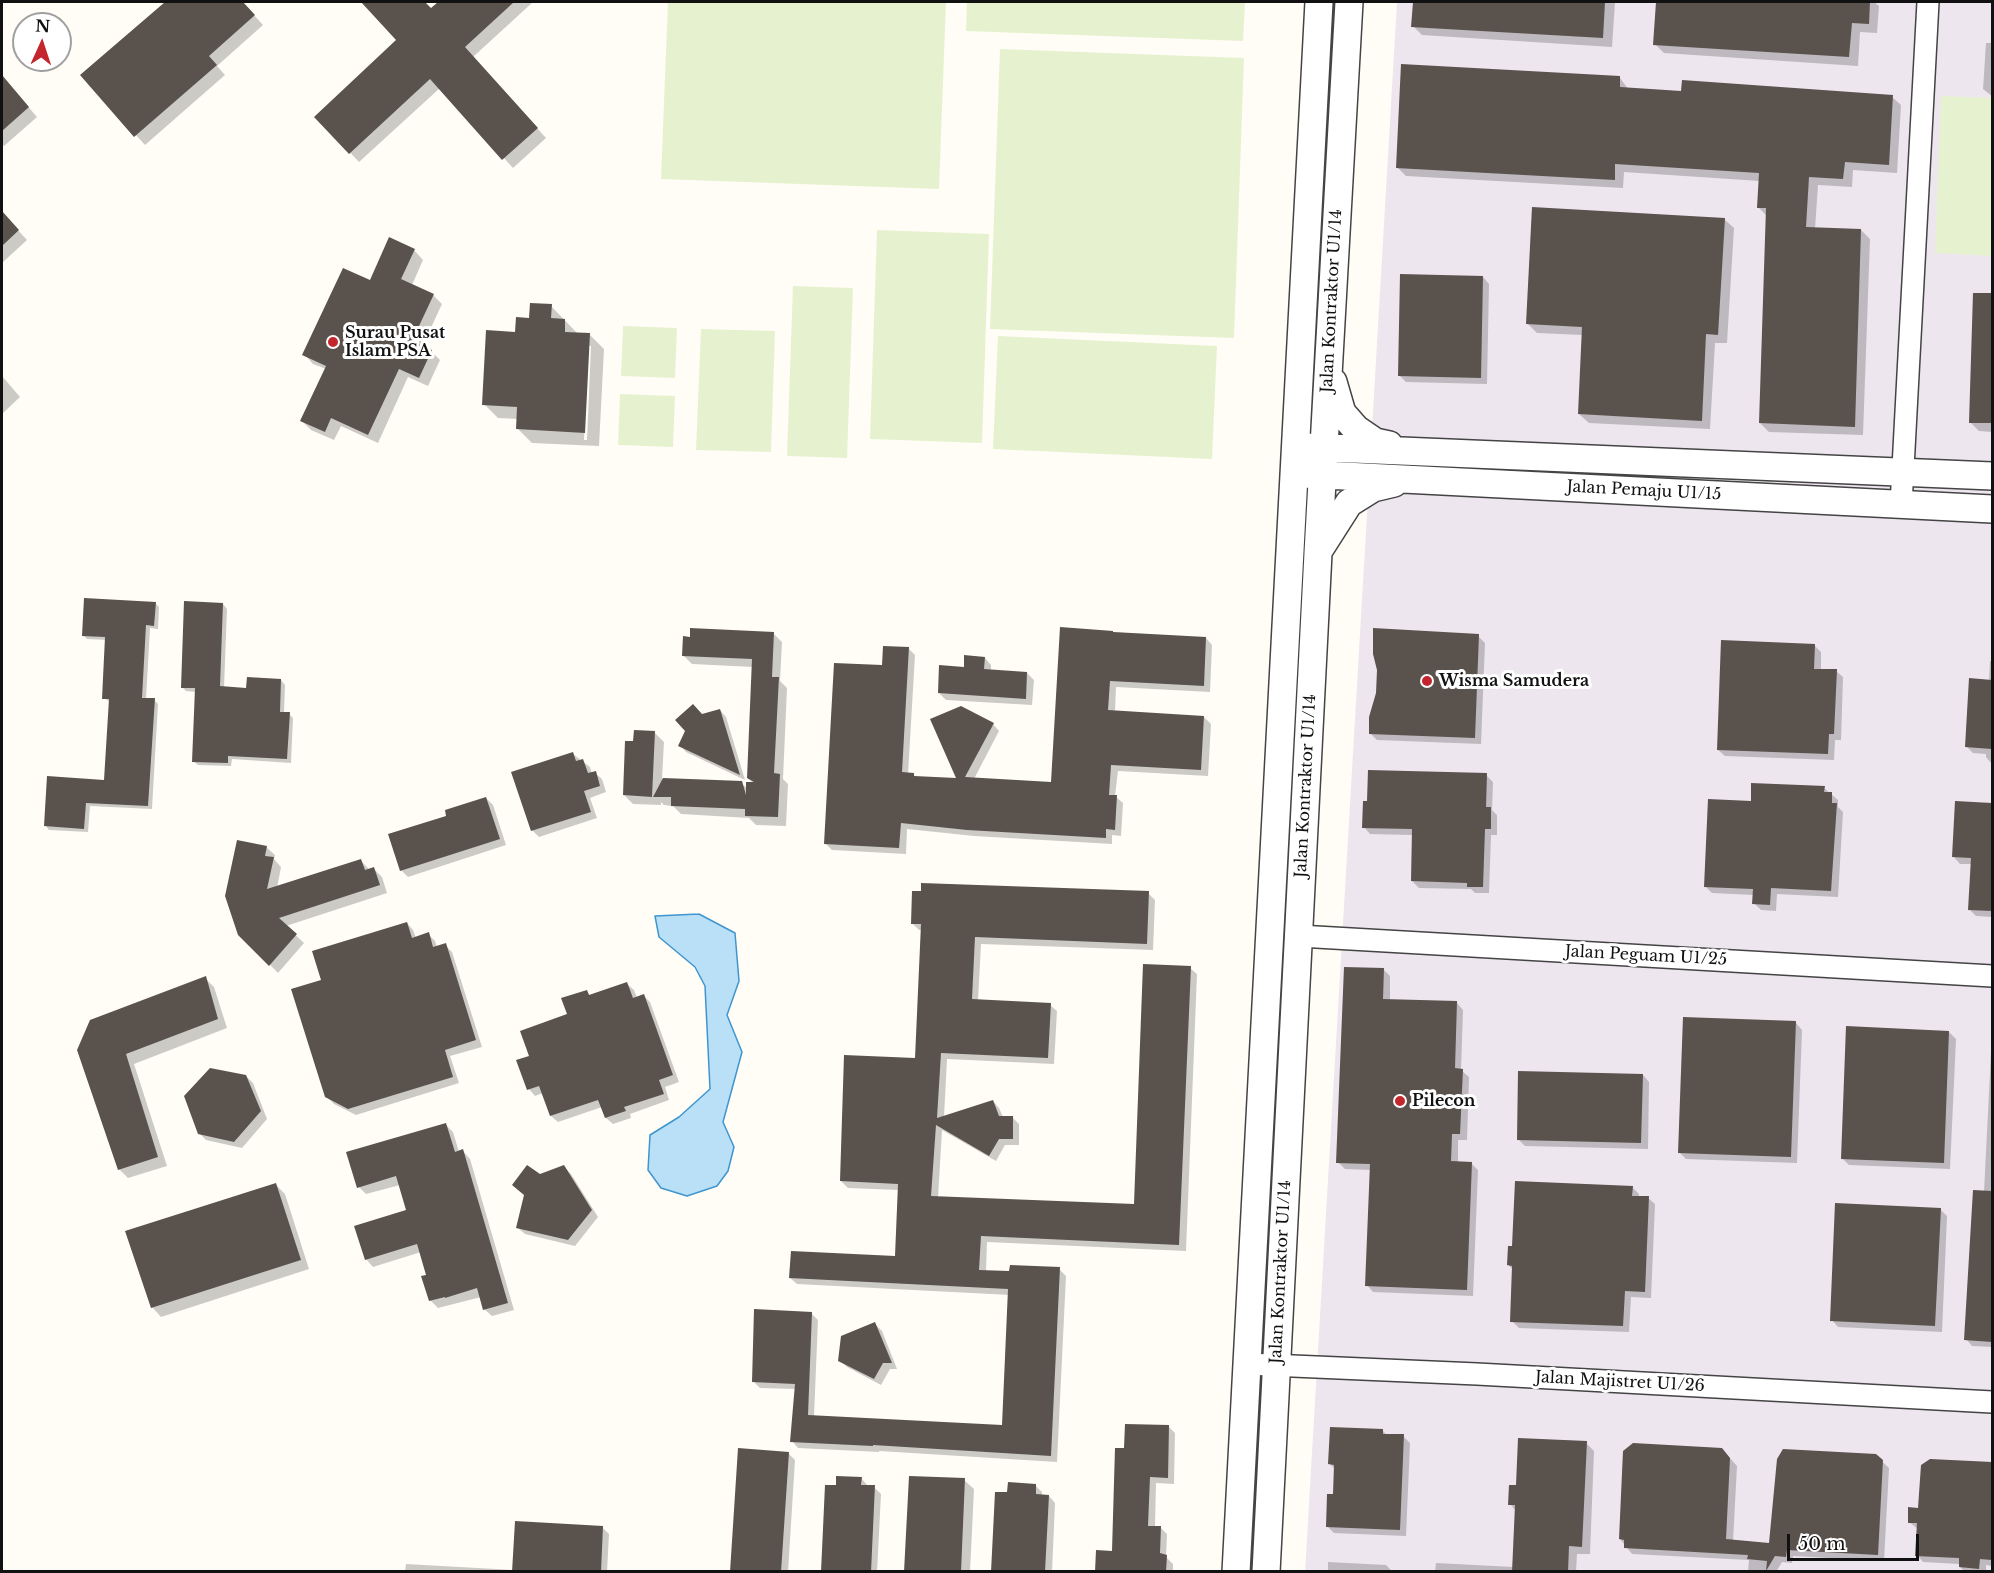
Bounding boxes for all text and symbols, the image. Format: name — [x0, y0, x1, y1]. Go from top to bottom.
north arrow — [12, 12, 72, 72]
text: N — [35, 16, 51, 36]
street label: Jalan Kontraktor U1/14 — [1318, 209, 1346, 393]
place label: Surau Pusat Islam PSA — [345, 323, 445, 361]
marker: Surau Pusat Islam PSA — [326, 335, 340, 349]
street label: Jalan Pemaju U1/15 — [1566, 477, 1722, 505]
place label: Wisma Samudera — [1439, 671, 1589, 691]
marker: Wisma Samudera — [1420, 674, 1434, 688]
street label: Jalan Kontraktor U1/14 — [1292, 694, 1320, 878]
street label: Jalan Peguam U1/25 — [1565, 942, 1727, 970]
place label: Pilecon — [1412, 1091, 1476, 1111]
marker: Pilecon — [1393, 1094, 1407, 1108]
street label: Jalan Kontraktor U1/14 — [1267, 1180, 1295, 1364]
street label: Jalan Majistret U1/26 — [1535, 1368, 1705, 1396]
scale bar — [1790, 1522, 1922, 1560]
text: 50 m — [1798, 1533, 1846, 1555]

